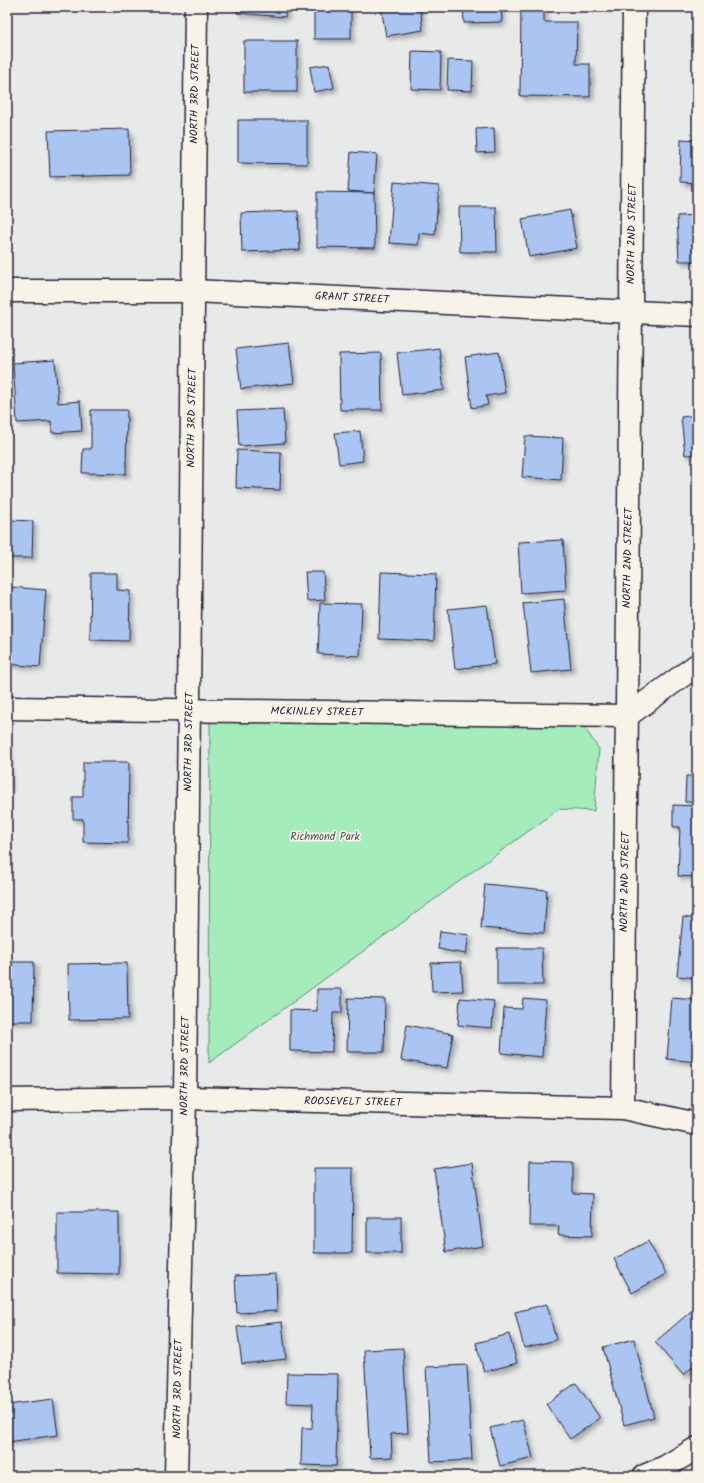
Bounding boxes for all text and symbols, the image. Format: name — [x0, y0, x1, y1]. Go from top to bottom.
street label: NORTH 3RD STREET — [185, 43, 205, 144]
street label: NORTH 2ND STREET — [622, 182, 642, 284]
street label: GRANT STREET — [314, 287, 391, 309]
street label: NORTH 3RD STREET — [182, 367, 202, 468]
street label: NORTH 2ND STREET — [618, 506, 638, 608]
street label: NORTH 3RD STREET — [179, 691, 199, 792]
street label: MCKINLEY STREET — [270, 702, 365, 722]
park label: Richmond Park — [290, 828, 360, 846]
street label: NORTH 2ND STREET — [615, 830, 635, 932]
street label: NORTH 3RD STREET — [175, 1015, 195, 1116]
street label: ROOSEVELT STREET — [304, 1092, 403, 1112]
street label: NORTH 3RD STREET — [168, 1338, 188, 1439]

